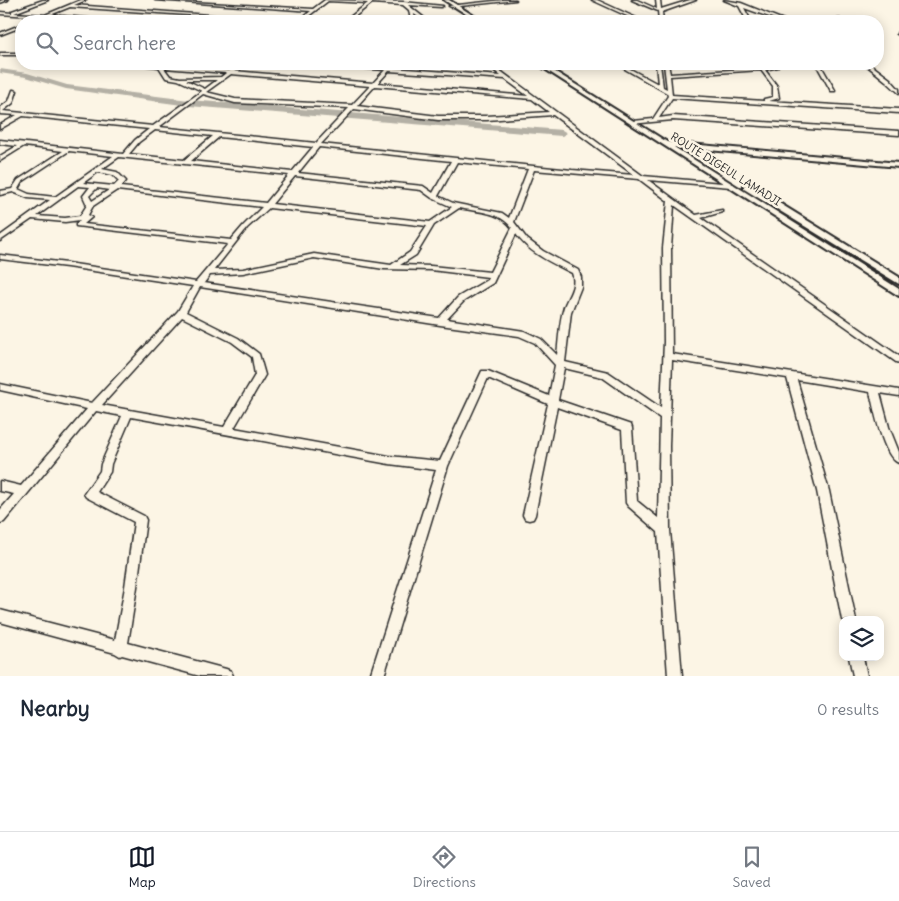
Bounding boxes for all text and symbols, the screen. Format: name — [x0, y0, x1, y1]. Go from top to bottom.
search box — [15, 15, 884, 70]
icon: search — [33, 29, 61, 57]
text: Search here — [73, 31, 176, 55]
street label: ROUTE DIGEUL LAMADJI — [668, 129, 784, 209]
map controls — [839, 616, 884, 661]
button: layers — [839, 616, 884, 661]
text: Nearby — [20, 695, 90, 722]
text: 0 results — [817, 699, 879, 719]
tab: Map — [128, 843, 156, 891]
tab: Directions — [413, 843, 476, 891]
tab: Saved — [732, 843, 771, 891]

